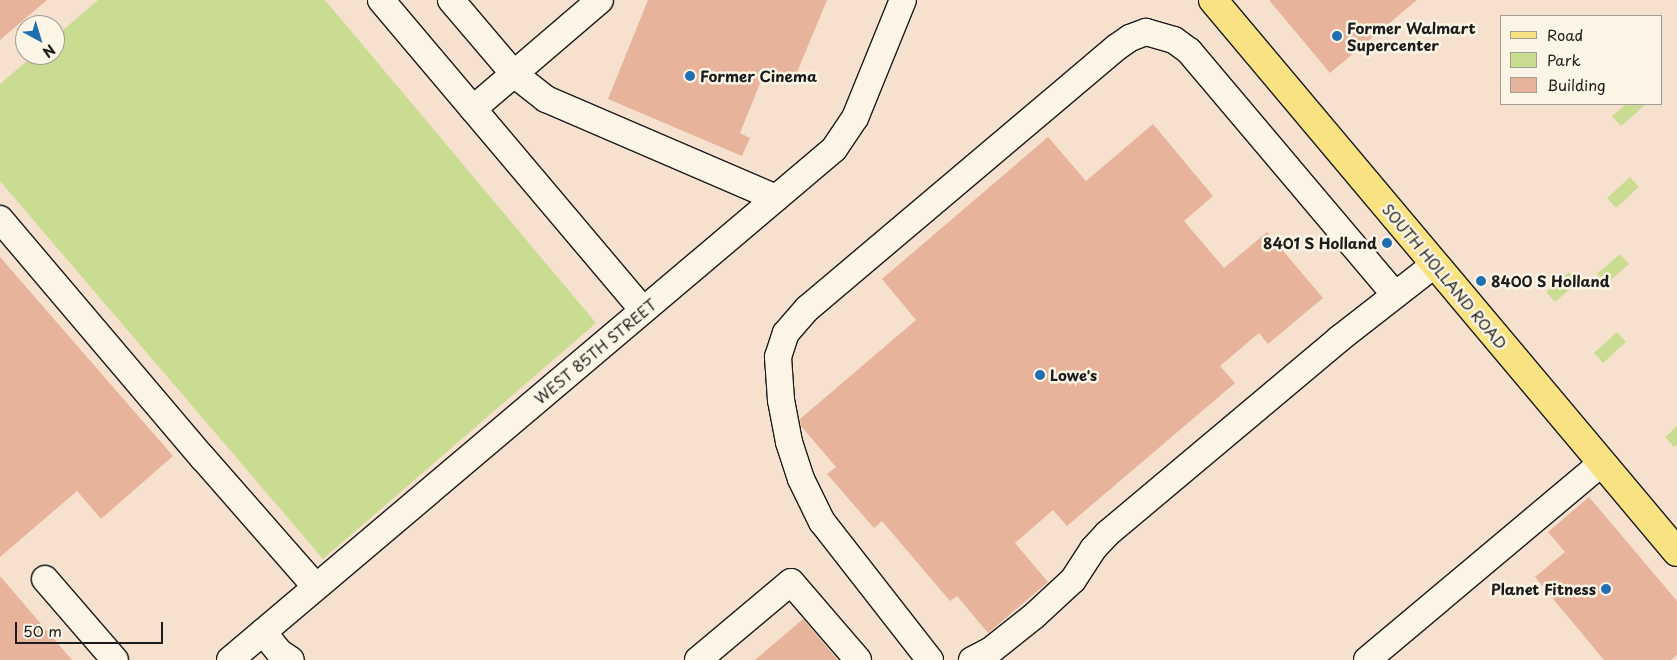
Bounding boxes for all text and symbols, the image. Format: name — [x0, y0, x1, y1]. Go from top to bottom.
north arrow — [15, 15, 65, 65]
legend — [1500, 15, 1662, 105]
place label: Former Walmart Supercenter — [1347, 18, 1476, 53]
text: Road — [1547, 23, 1583, 46]
marker: Former Walmart Supercenter — [1331, 30, 1343, 42]
text: N — [38, 40, 60, 63]
text: Park — [1547, 48, 1581, 71]
place label: Former Cinema — [700, 67, 817, 85]
marker: Former Cinema — [684, 70, 696, 82]
text: Building — [1547, 73, 1606, 96]
street label: SOUTH HOLLAND ROAD — [1379, 200, 1511, 352]
place label: 8401 S Holland — [1262, 234, 1377, 252]
marker: 8401 S Holland — [1381, 237, 1393, 249]
place label: 8400 S Holland — [1491, 272, 1610, 290]
marker: 8400 S Holland — [1475, 275, 1487, 287]
street label: WEST 85TH STREET — [530, 295, 660, 407]
place label: Lowe's — [1050, 366, 1097, 384]
marker: Lowe's — [1034, 369, 1046, 381]
place label: Planet Fitness — [1490, 580, 1596, 598]
marker: Planet Fitness — [1600, 583, 1612, 595]
scale bar — [18, 612, 165, 644]
text: 50 m — [23, 619, 62, 642]

